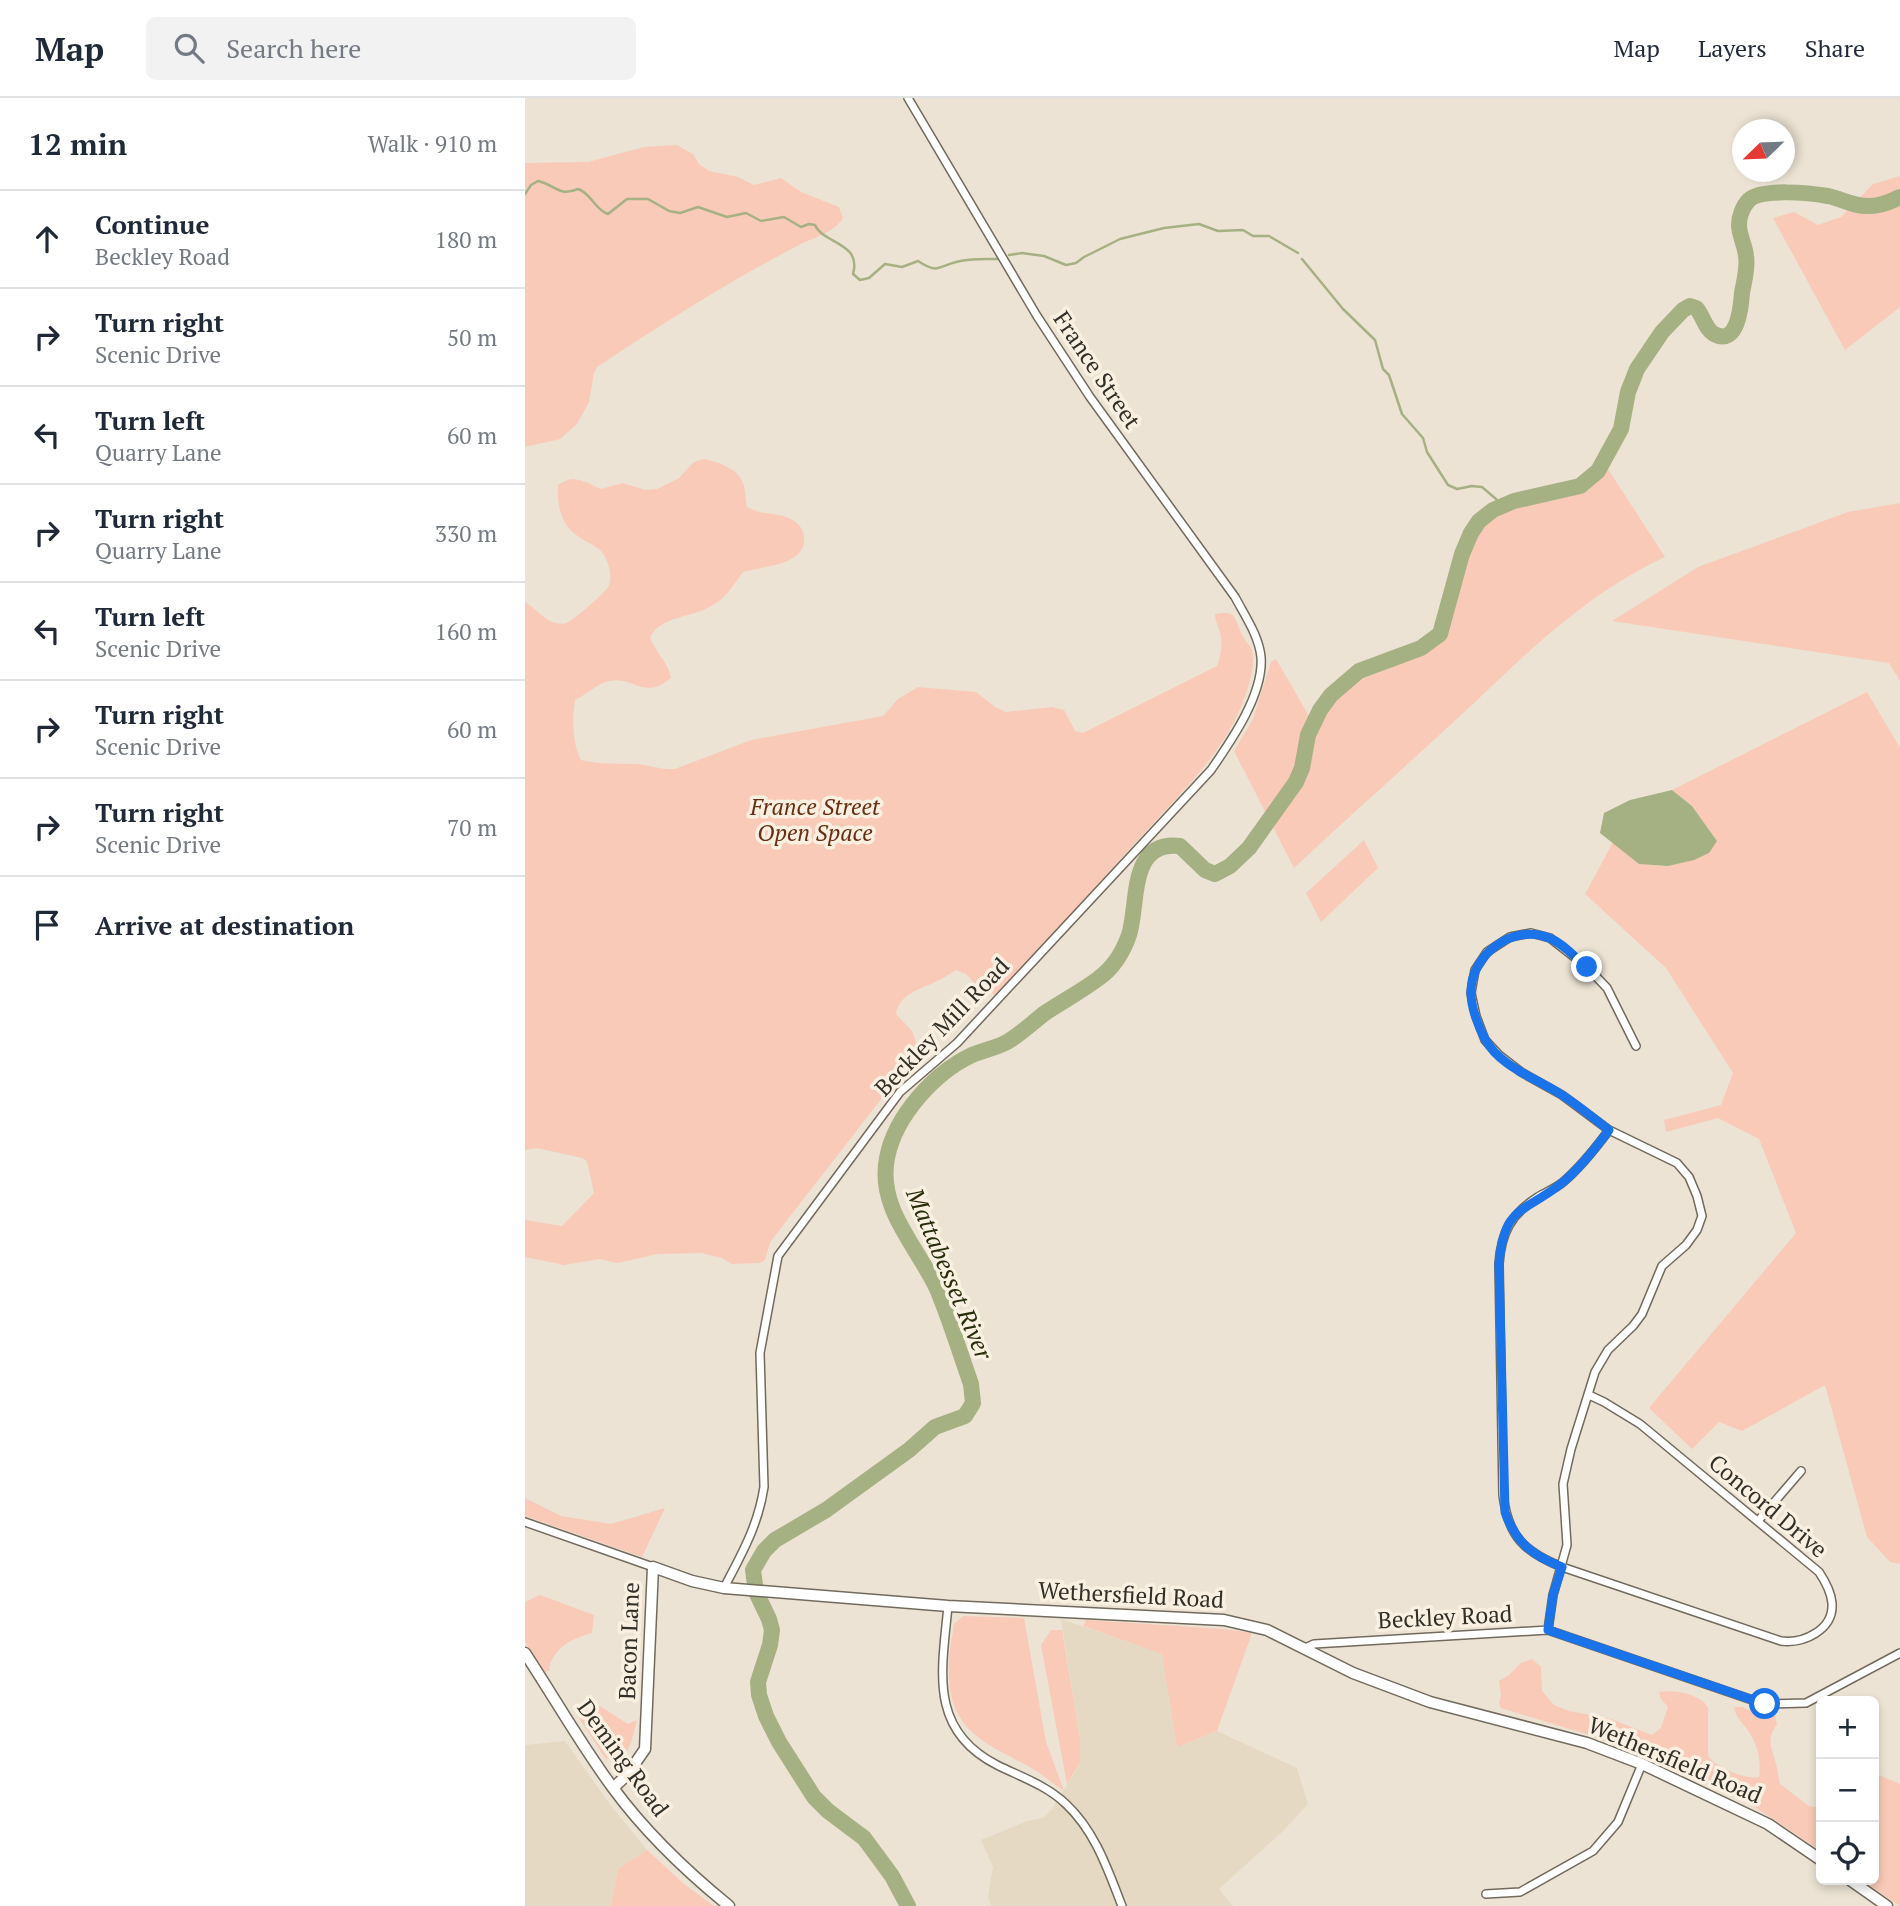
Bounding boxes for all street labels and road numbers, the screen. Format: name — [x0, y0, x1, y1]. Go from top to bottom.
street label: France Street — [1047, 305, 1148, 435]
street label: Beckley Mill Road — [868, 951, 1016, 1103]
street label: Concord Drive — [1703, 1447, 1834, 1564]
street label: Wethersfield Road — [1037, 1574, 1225, 1615]
street label: Bacon Lane — [611, 1582, 646, 1700]
street label: Beckley Road — [1377, 1597, 1513, 1636]
street label: Deming Road — [571, 1693, 676, 1823]
street label: Wethersfield Road — [1584, 1709, 1767, 1810]

